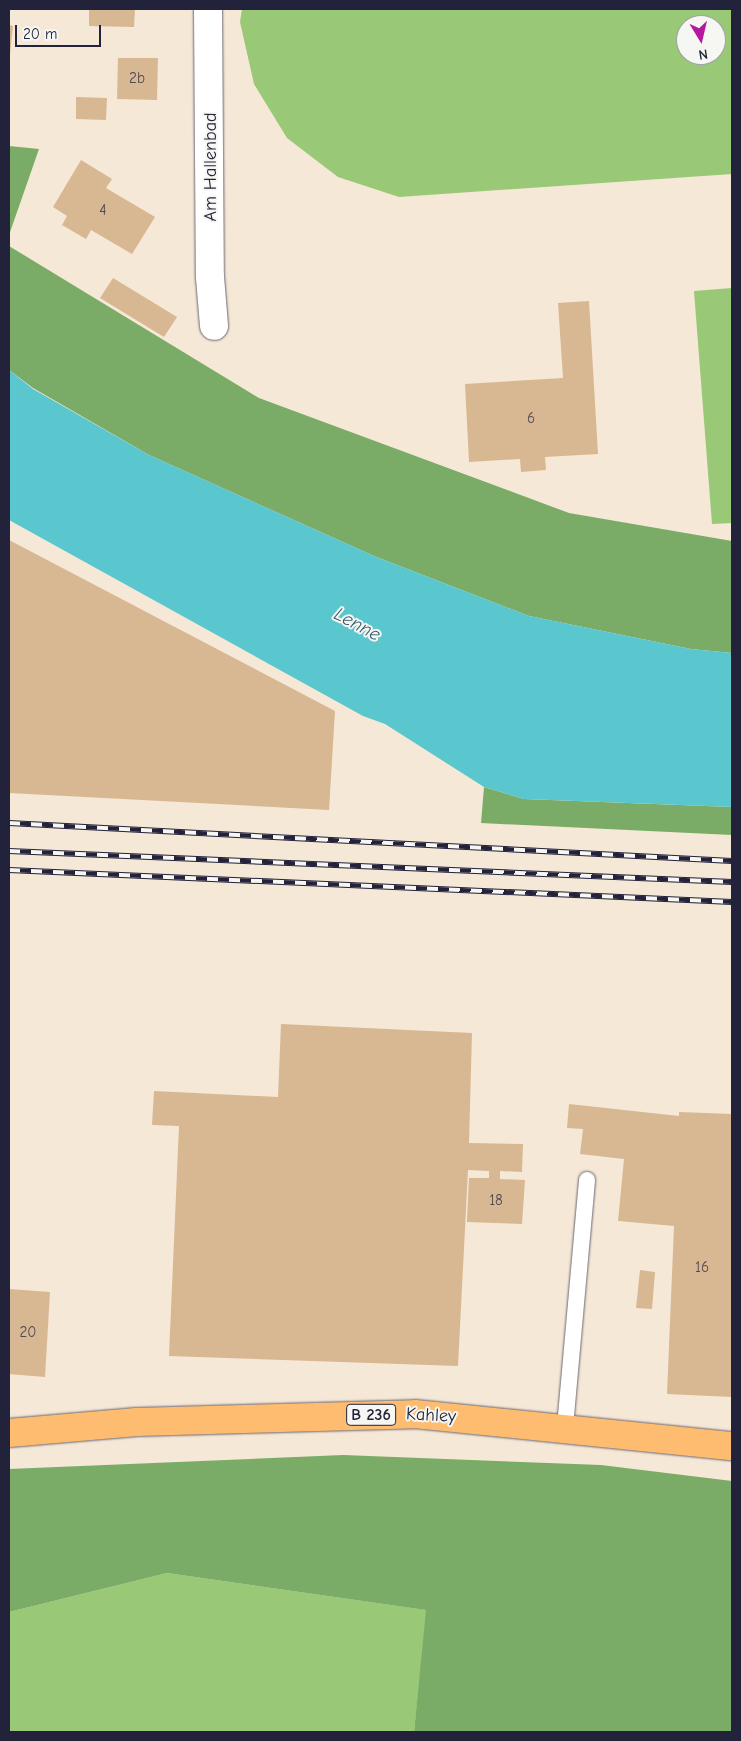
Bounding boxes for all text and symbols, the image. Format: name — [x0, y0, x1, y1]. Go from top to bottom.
scale bar — [18, 15, 104, 47]
north arrow — [676, 15, 726, 65]
text: 20 m — [23, 25, 57, 43]
text: N — [697, 45, 709, 63]
house number: 2b — [129, 70, 145, 88]
street label: Am Hallenbad — [200, 113, 222, 221]
house number: 4 — [99, 202, 107, 220]
house number: 6 — [527, 410, 535, 428]
water label: Lenne — [330, 603, 384, 647]
house number: 18 — [489, 1192, 503, 1210]
house number: 16 — [695, 1259, 709, 1277]
house number: 20 — [20, 1324, 36, 1342]
road number: B 236 — [346, 1402, 396, 1428]
street label: Kahley — [405, 1404, 457, 1428]

